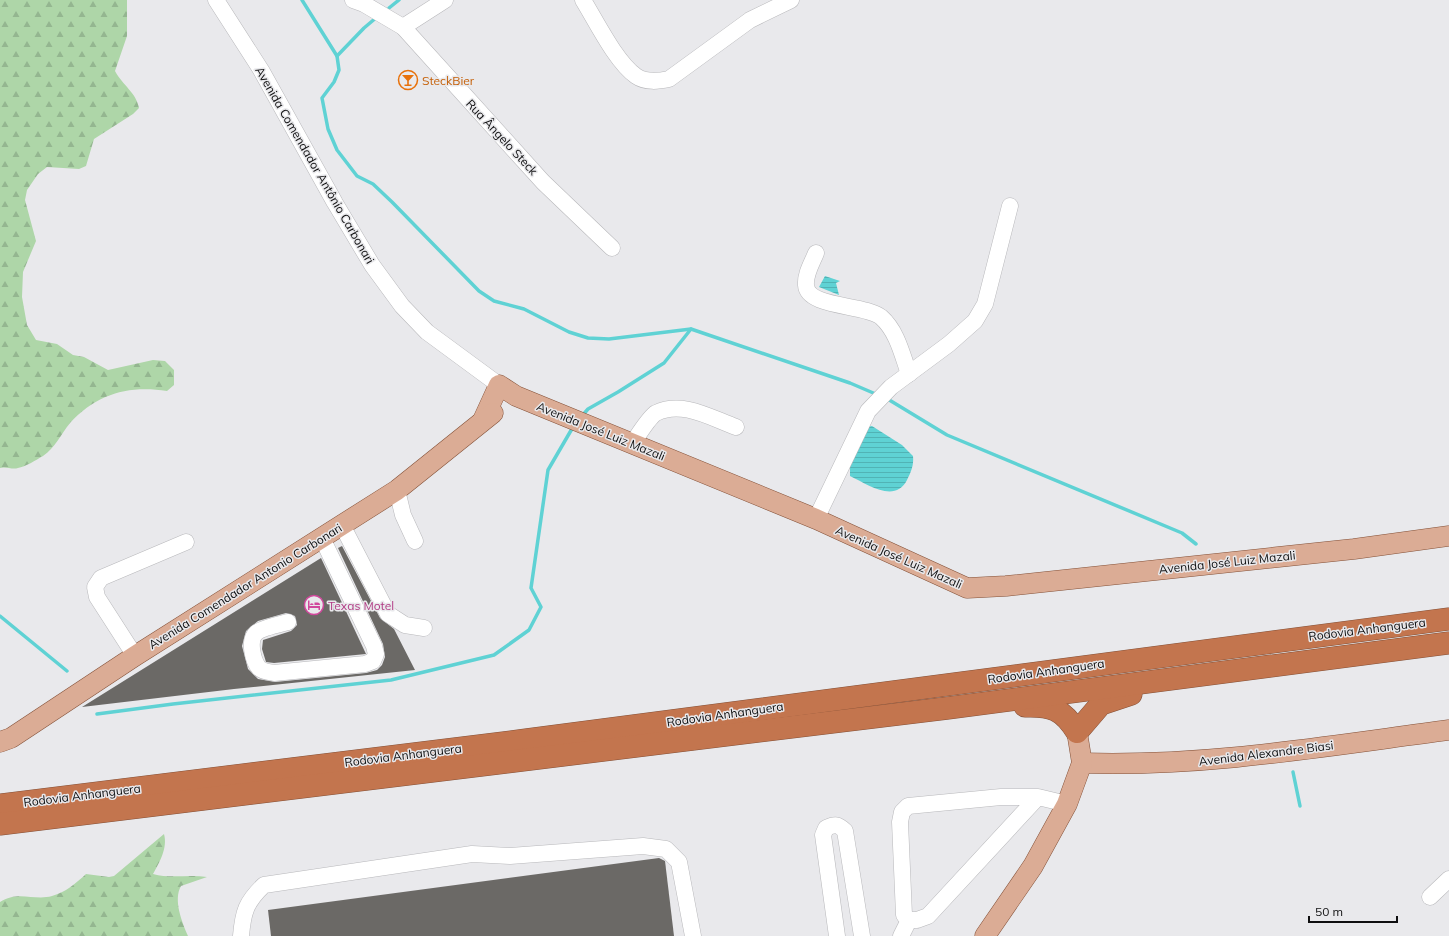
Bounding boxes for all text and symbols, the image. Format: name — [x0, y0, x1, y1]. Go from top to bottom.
street label: Avenida Comendador Antônio Carbonari — [252, 64, 378, 266]
bar icon: SteckBier — [397, 69, 419, 91]
place label: SteckBier — [422, 73, 475, 88]
street label: Rua Ângelo Steck — [463, 96, 542, 179]
street label: Avenida José Luiz Mazali — [535, 398, 668, 464]
street label: Avenida Comendador Antonio Carbonari — [146, 520, 345, 652]
street label: Avenida José Luiz Mazali — [833, 522, 965, 592]
street label: Avenida José Luiz Mazali — [1158, 547, 1296, 577]
hotel icon: Texas Motel — [303, 594, 325, 616]
place label: Texas Motel — [328, 598, 394, 613]
street label: Rodovia Anhanguera — [1308, 614, 1426, 644]
street label: Rodovia Anhanguera — [987, 655, 1105, 687]
street label: Rodovia Anhanguera — [666, 698, 784, 730]
street label: Avenida Alexandre Biasi — [1198, 737, 1334, 769]
street label: Rodovia Anhanguera — [344, 740, 462, 770]
street label: Rodovia Anhanguera — [23, 780, 141, 810]
scale bar — [1309, 898, 1397, 924]
text: 50 m — [1315, 904, 1343, 919]

